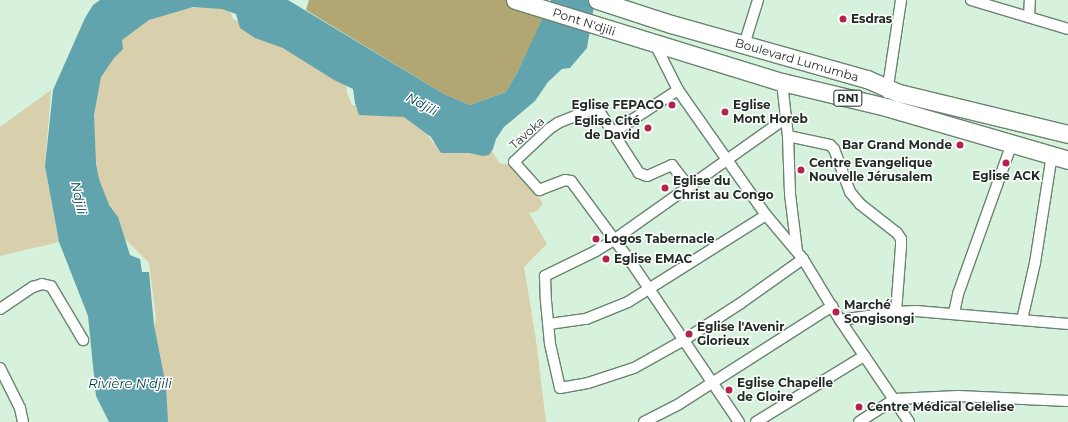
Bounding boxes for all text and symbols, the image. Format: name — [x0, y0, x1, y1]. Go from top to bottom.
street label: Pont N'djili — [551, 5, 617, 39]
place label: Esdras — [851, 12, 892, 26]
marker: Esdras — [838, 14, 848, 24]
street label: Boulevard Lumumba — [733, 35, 861, 85]
water label: Ndjili — [404, 89, 440, 119]
road number: RN1 — [833, 89, 863, 107]
place label: Eglise FEPACO — [572, 98, 664, 112]
place label: Eglise Mont Horeb — [733, 98, 808, 126]
marker: Eglise FEPACO — [667, 100, 677, 110]
marker: Eglise Mont Horeb — [720, 107, 730, 117]
street label: Tavoka — [507, 114, 547, 152]
place label: Eglise Cité de David — [574, 114, 640, 142]
marker: Eglise Cité de David — [643, 123, 653, 133]
place label: Bar Grand Monde — [842, 138, 952, 152]
marker: Bar Grand Monde — [955, 140, 965, 150]
place label: Centre Evangelique Nouvelle Jérusalem — [809, 156, 933, 184]
marker: Eglise ACK — [1001, 158, 1011, 168]
marker: Centre Evangelique Nouvelle Jérusalem — [796, 165, 806, 175]
place label: Eglise ACK — [972, 169, 1040, 183]
place label: Eglise du Christ au Congo — [673, 174, 774, 202]
water label: Ndjili — [68, 180, 90, 216]
marker: Eglise du Christ au Congo — [660, 183, 670, 193]
place label: Logos Tabernacle — [604, 232, 715, 246]
marker: Logos Tabernacle — [591, 234, 601, 244]
place label: Eglise EMAC — [614, 252, 692, 266]
marker: Eglise EMAC — [601, 254, 611, 264]
place label: Marché Songisongi — [844, 298, 914, 326]
marker: Marché Songisongi — [831, 307, 841, 317]
place label: Eglise l'Avenir Glorieux — [697, 320, 784, 348]
marker: Eglise l'Avenir Glorieux — [684, 329, 694, 339]
water label: Rivière N'djili — [88, 375, 172, 391]
place label: Eglise Chapelle de Gloire — [737, 376, 833, 404]
marker: Eglise Chapelle de Gloire — [724, 385, 734, 395]
place label: Centre Médical Gelelise — [867, 400, 1014, 414]
marker: Centre Médical Gelelise — [854, 402, 864, 412]

